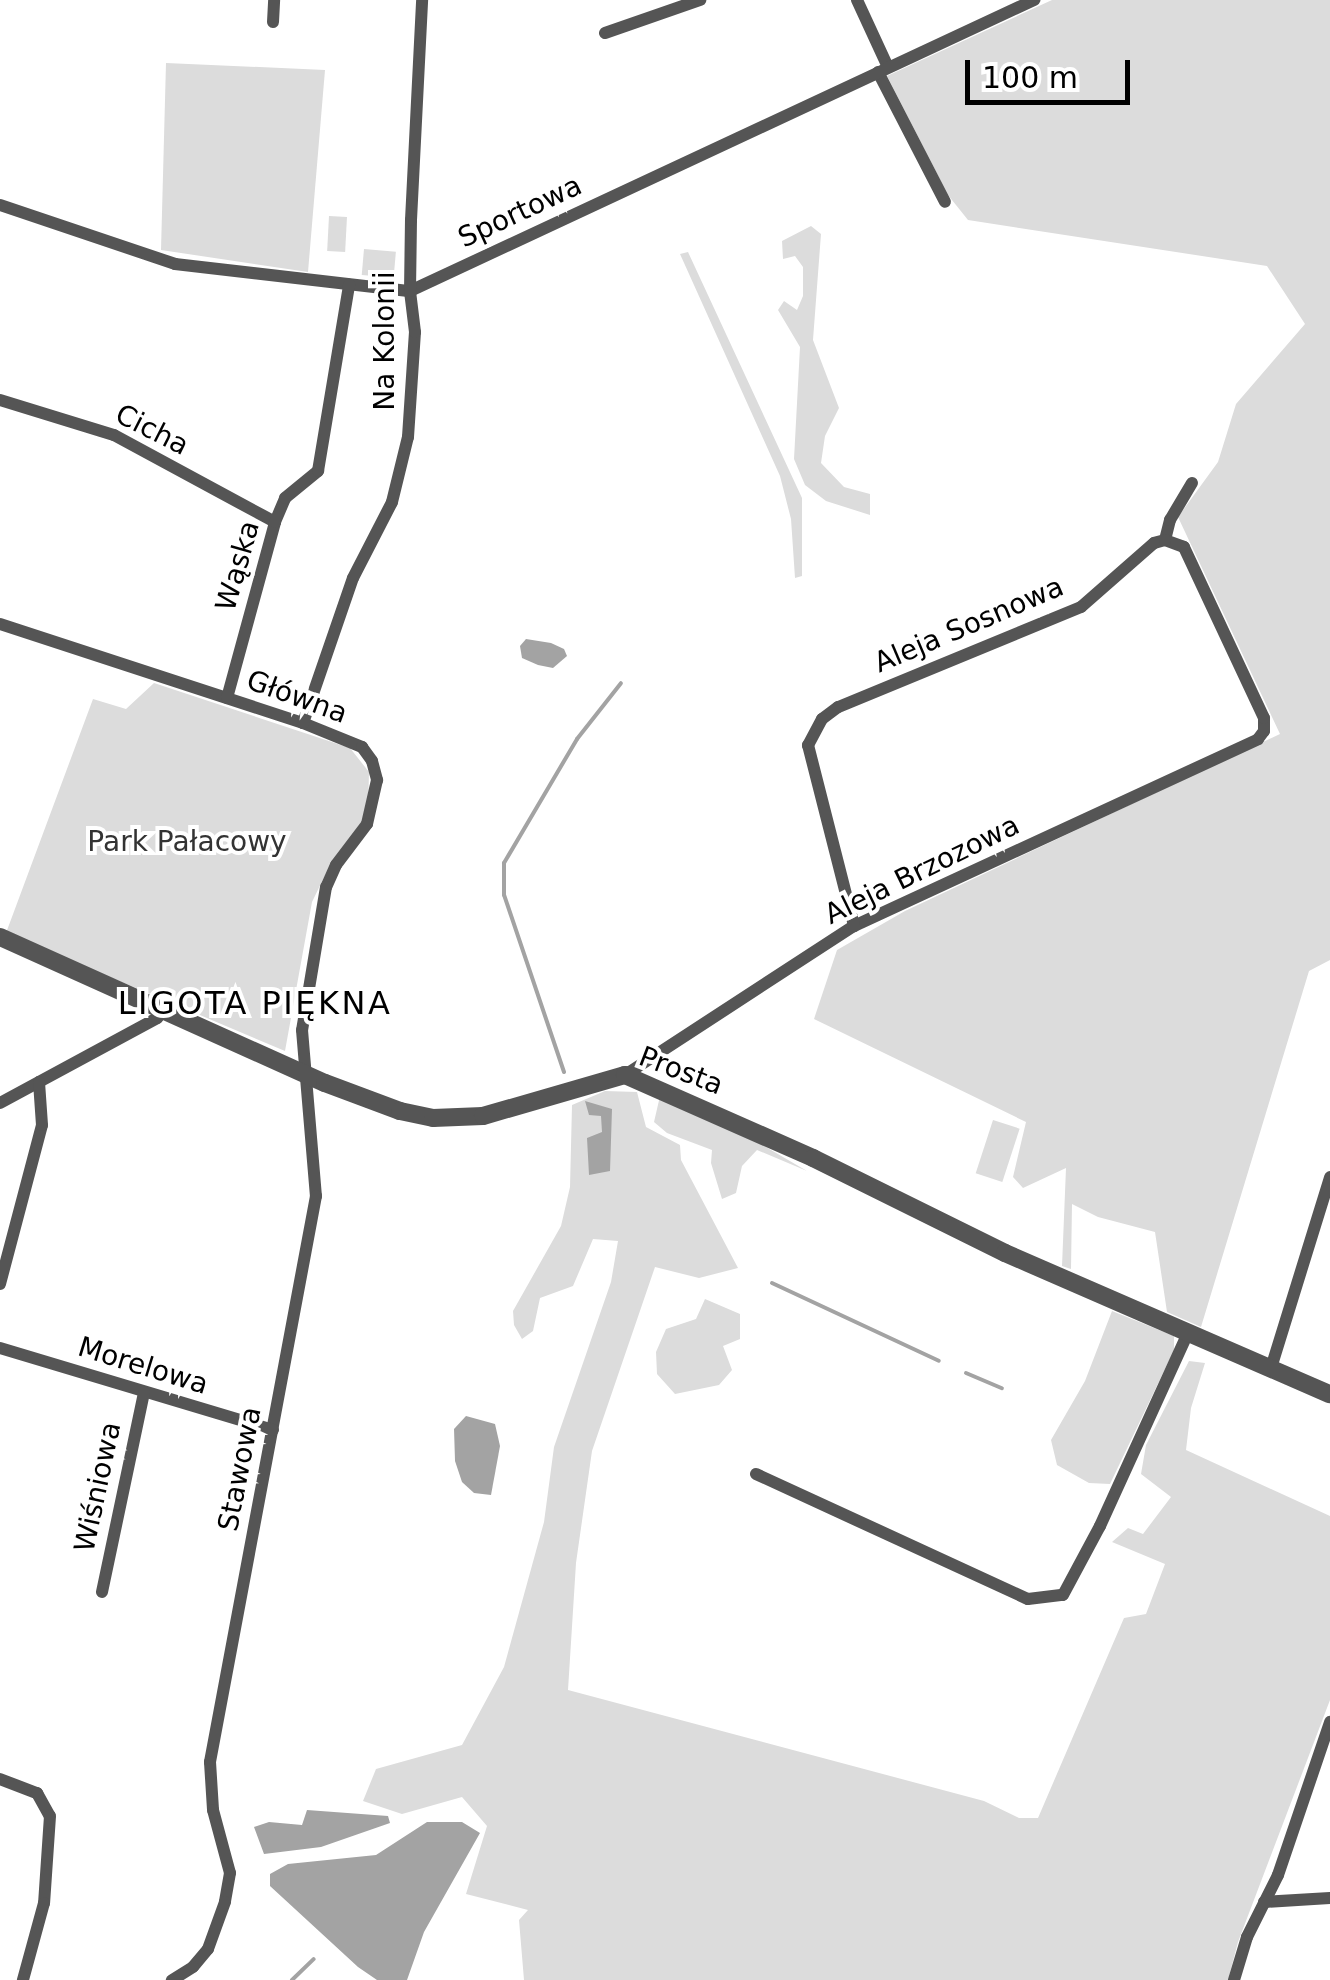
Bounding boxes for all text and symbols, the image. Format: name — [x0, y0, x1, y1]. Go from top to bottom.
scale bar — [970, 40, 1135, 102]
text: 100 m — [982, 60, 1078, 95]
street label: Sportowa — [453, 169, 587, 255]
street label: Na Kolonii — [368, 271, 402, 411]
street label: Cicha — [110, 397, 194, 463]
street label: Wąska — [209, 517, 267, 615]
street label: Aleja Sosnowa — [869, 570, 1069, 680]
street label: Główna — [242, 663, 352, 731]
street label: Aleja Brzozowa — [819, 808, 1025, 932]
park label: Park Pałacowy — [87, 825, 287, 859]
district label: LIGOTA PIĘKNA — [118, 984, 392, 1022]
street label: Prosta — [634, 1040, 728, 1102]
street label: Morelowa — [74, 1330, 212, 1402]
street label: Stawowa — [211, 1404, 269, 1534]
street label: Wiśniowa — [68, 1419, 128, 1555]

